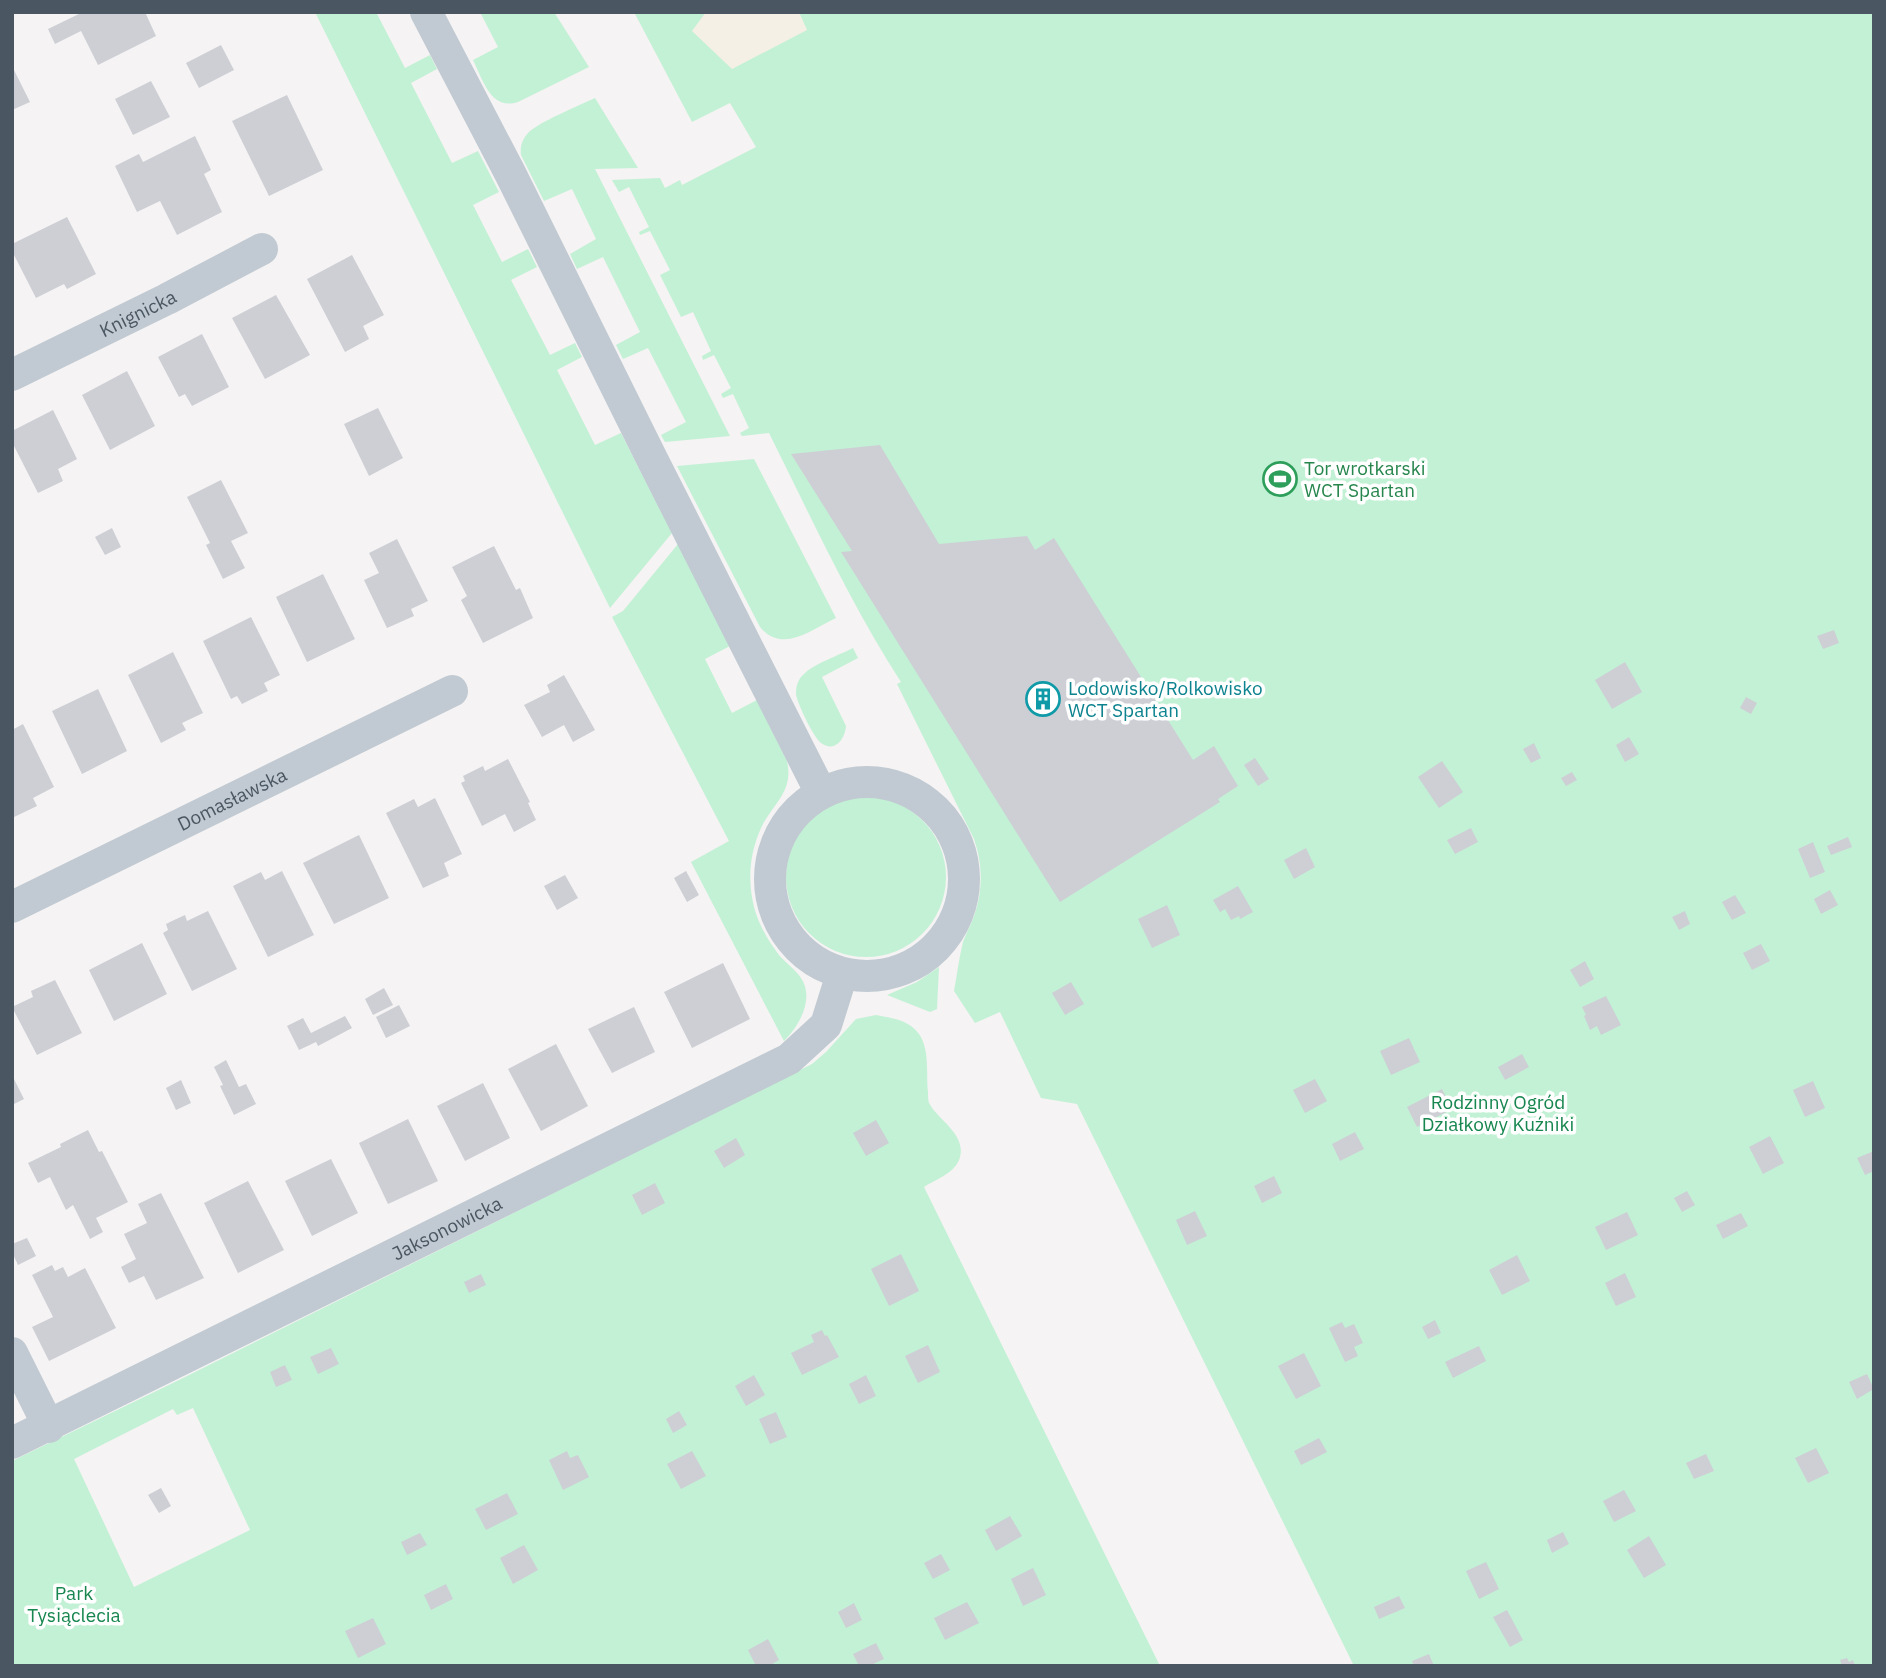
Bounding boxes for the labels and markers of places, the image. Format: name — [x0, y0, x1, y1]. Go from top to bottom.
place label: Tor wrotkarski WCT Spartan — [1304, 456, 1426, 502]
sports icon: Tor wrotkarski WCT Spartan — [1261, 460, 1299, 498]
place label: Lodowisko/Rolkowisko WCT Spartan — [1068, 676, 1263, 722]
building icon: Lodowisko/Rolkowisko WCT Spartan — [1024, 680, 1062, 718]

